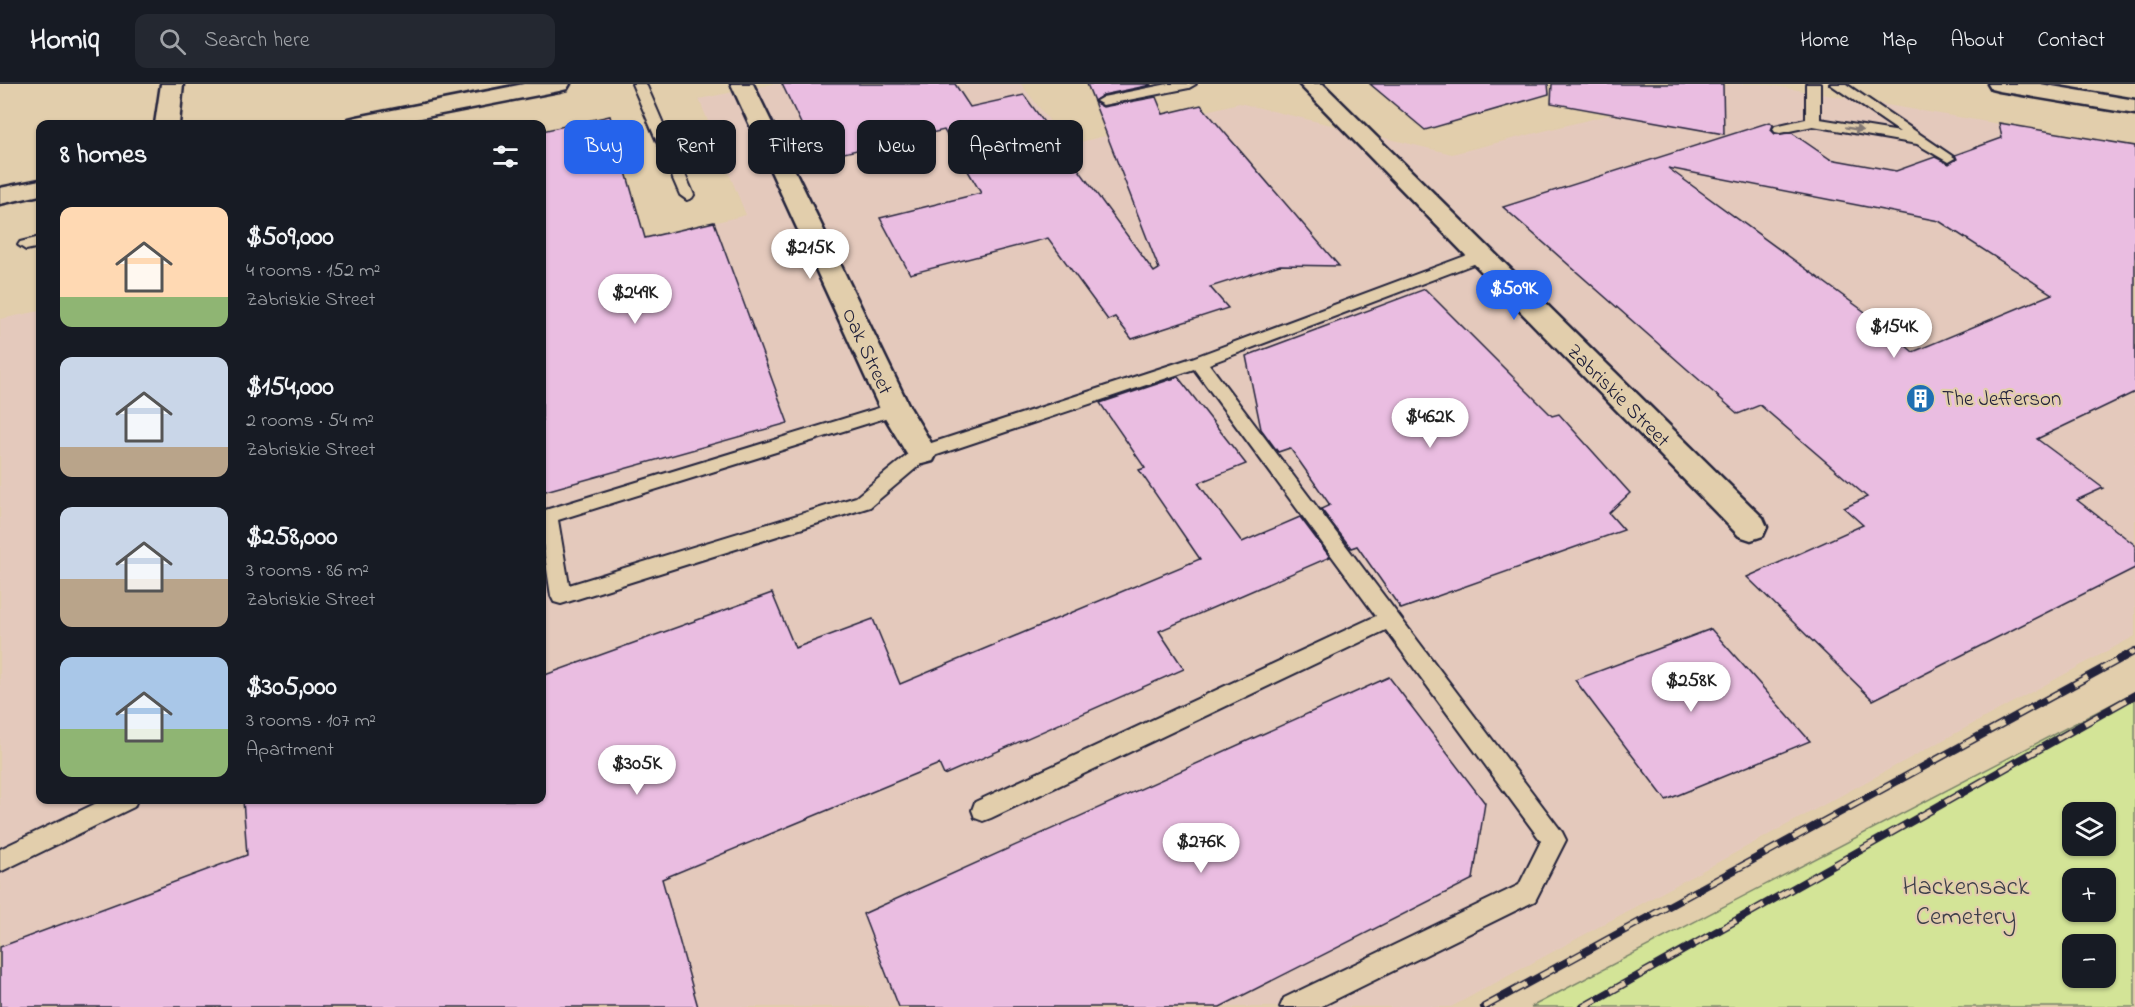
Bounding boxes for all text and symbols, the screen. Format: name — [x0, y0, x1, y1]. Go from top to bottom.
search box — [135, 14, 555, 68]
text: Homiq — [30, 21, 99, 62]
icon: search — [156, 25, 189, 58]
text: Search here — [204, 25, 310, 57]
text: Home — [1800, 26, 1849, 56]
text: Map — [1882, 26, 1917, 56]
text: About — [1950, 26, 2004, 56]
text: Contact — [2037, 26, 2105, 56]
chip: Buy — [564, 120, 644, 174]
chip: Rent — [656, 120, 736, 174]
chip: Filters — [748, 120, 845, 174]
chip: New — [857, 120, 936, 174]
chip: Apartment — [948, 120, 1083, 174]
one-way arrow — [1845, 125, 1864, 134]
text: 8 homes — [60, 137, 147, 175]
icon: filters — [489, 140, 522, 173]
text: $509,000 — [246, 219, 334, 257]
pin: $215K — [768, 229, 852, 280]
icon: home — [108, 231, 180, 303]
text: $215K — [785, 234, 835, 263]
text: 4 rooms · 152 m² — [246, 257, 380, 286]
pin: $509K — [1472, 270, 1556, 321]
pin: $249K — [593, 274, 677, 325]
text: $509K — [1490, 275, 1538, 304]
text: $249K — [612, 279, 658, 308]
text: Zabriskie Street — [246, 286, 375, 315]
street label: Oak Street — [833, 304, 899, 400]
pin: $154K — [1852, 308, 1936, 359]
text: $154K — [1870, 313, 1918, 342]
street label: Zabriskie Street — [1559, 338, 1676, 455]
text: $154,000 — [246, 369, 334, 407]
icon: home — [108, 381, 180, 453]
building icon: The Jefferson — [1905, 382, 1937, 414]
place label: The Jefferson — [1942, 385, 2061, 415]
pin: $462K — [1388, 398, 1472, 449]
text: $462K — [1406, 403, 1454, 432]
text: 2 rooms · 54 m² — [246, 407, 374, 436]
text: Zabriskie Street — [246, 436, 375, 465]
text: $258,000 — [246, 519, 337, 557]
icon: home — [108, 531, 180, 603]
text: 3 rooms · 86 m² — [246, 557, 369, 586]
text: Zabriskie Street — [246, 586, 375, 615]
pin: $258K — [1649, 662, 1733, 713]
text: $258K — [1666, 667, 1716, 696]
text: $305,000 — [246, 669, 337, 707]
icon: home — [108, 681, 180, 753]
text: 3 rooms · 107 m² — [246, 707, 376, 736]
text: Apartment — [246, 736, 334, 765]
pin: $305K — [595, 745, 679, 796]
text: $305K — [612, 750, 662, 779]
map controls — [2062, 802, 2116, 988]
button: layers — [2062, 802, 2116, 856]
pin: $276K — [1159, 823, 1243, 874]
text: $276K — [1177, 828, 1225, 857]
button: + — [2062, 868, 2116, 922]
park label: Hackensack Cemetery — [1903, 869, 2030, 937]
button: − — [2062, 934, 2116, 988]

